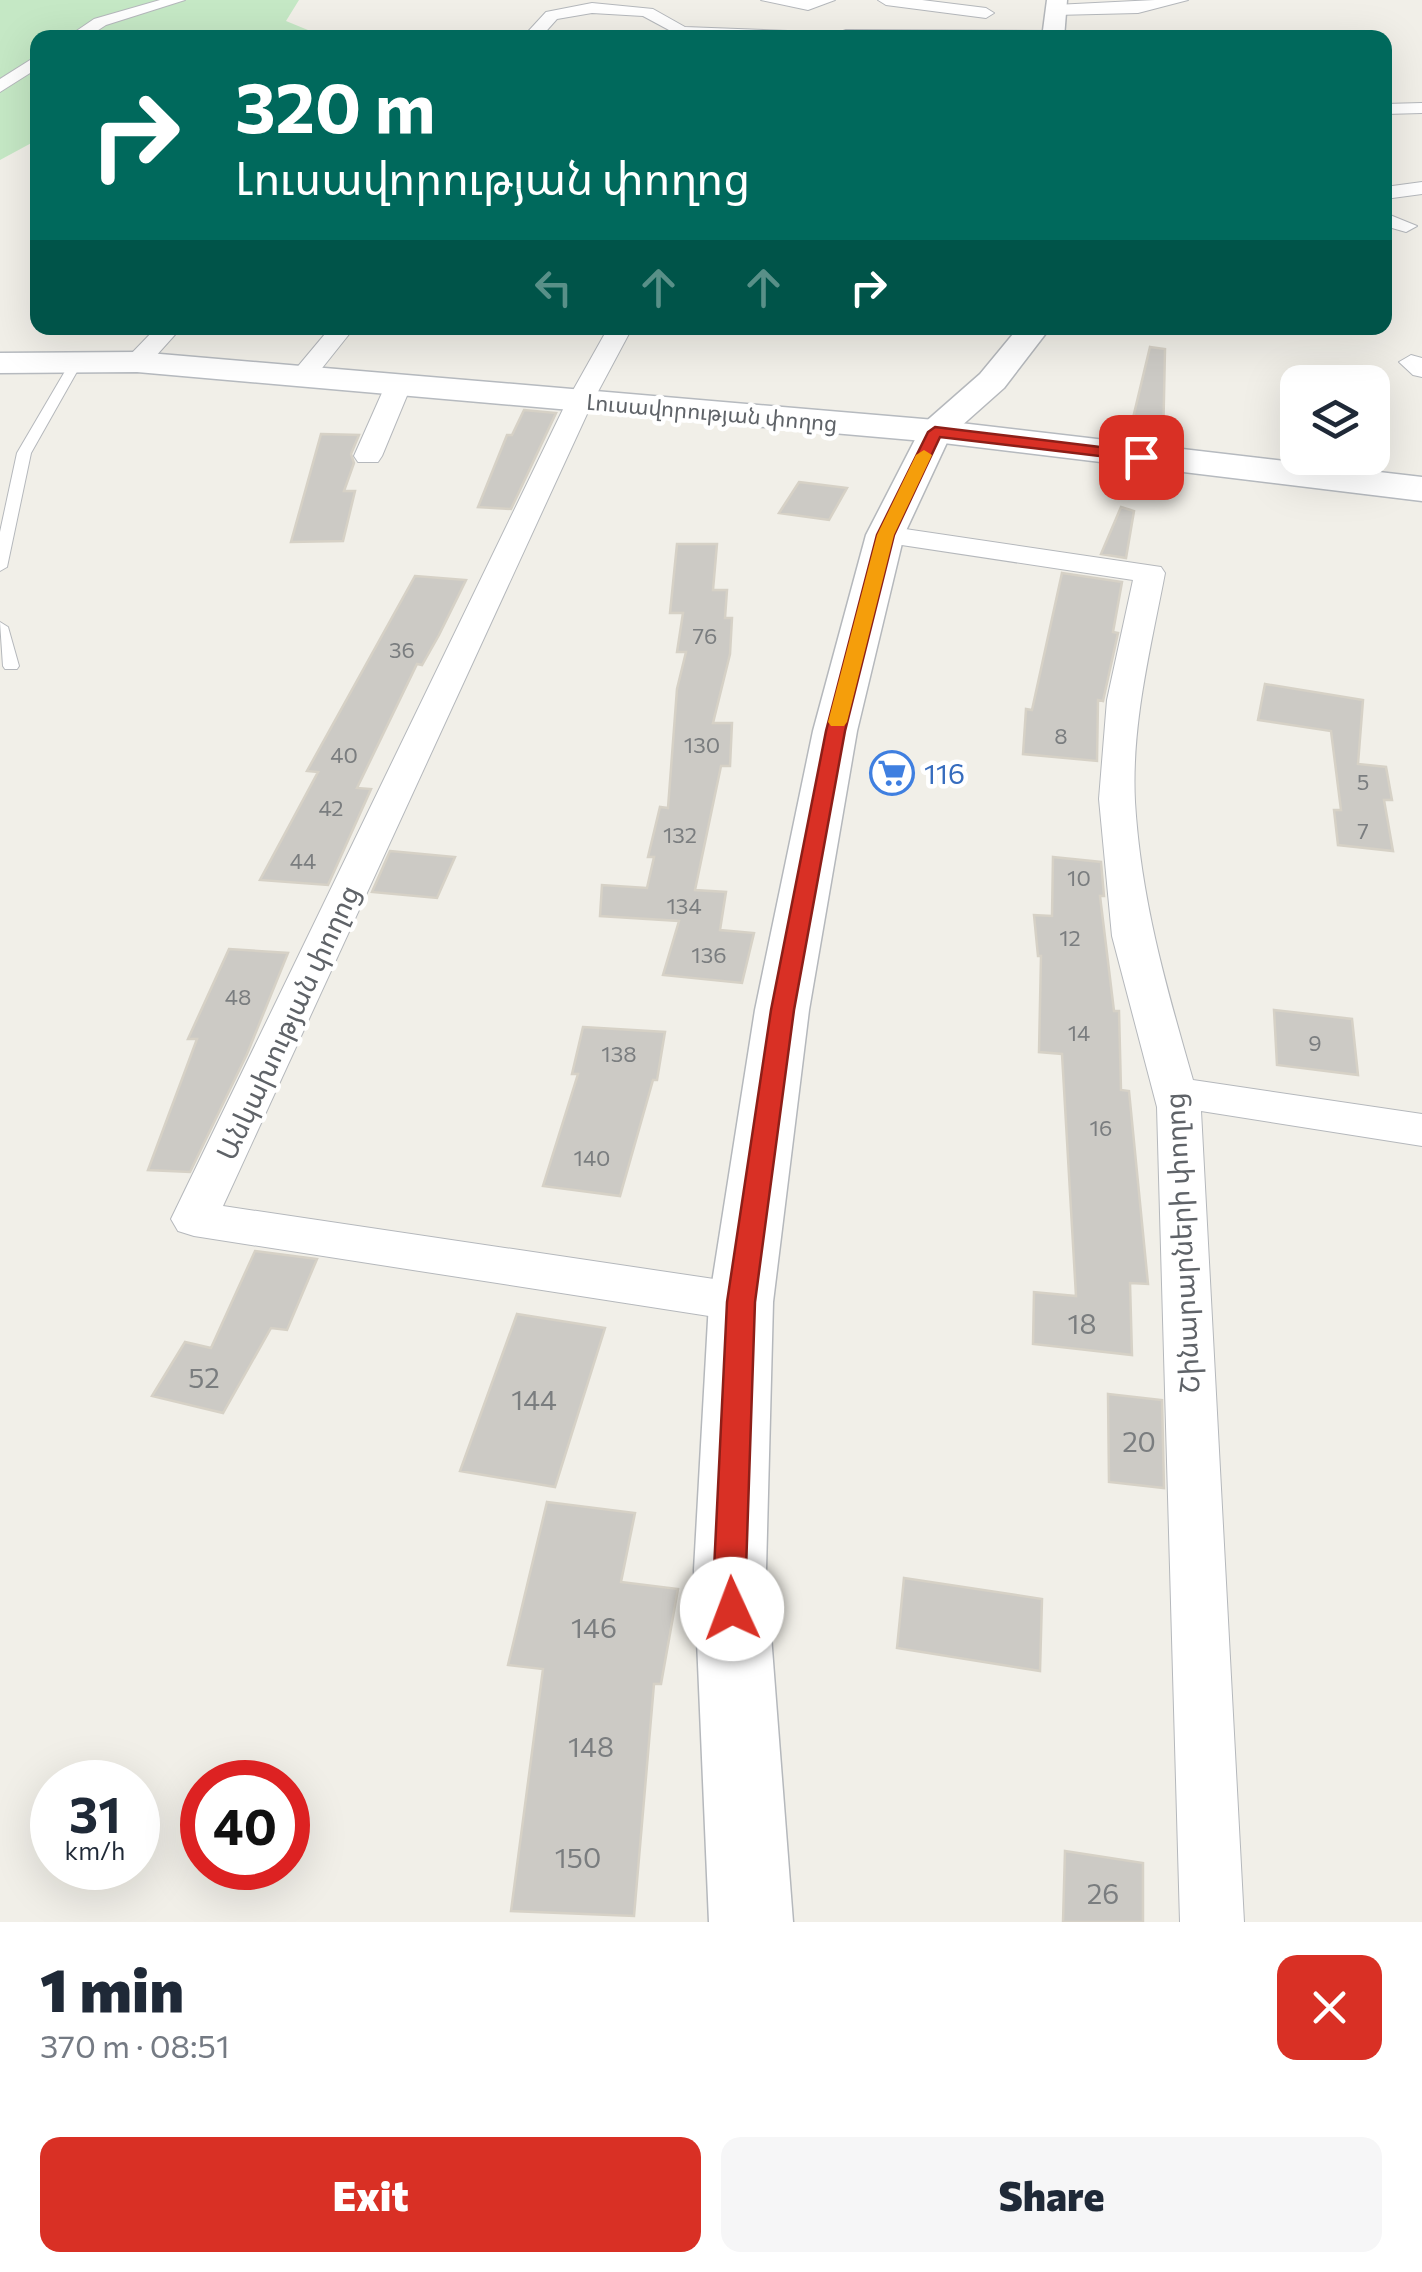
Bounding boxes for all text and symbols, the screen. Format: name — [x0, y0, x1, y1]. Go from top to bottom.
text: 320 m — [235, 62, 436, 147]
icon: right — [70, 70, 200, 200]
text: Լուսավորության փողոց — [235, 149, 750, 204]
icon: left — [526, 260, 581, 315]
icon: ahead — [631, 260, 686, 315]
icon: ahead — [736, 260, 791, 315]
icon: right — [841, 260, 896, 315]
map controls — [1280, 365, 1390, 475]
button: layers — [1280, 365, 1390, 475]
street label: Լուսավորության փողոց — [585, 388, 839, 436]
pin — [1099, 415, 1184, 500]
icon: arrive — [1114, 430, 1169, 485]
house number: 76 — [693, 622, 717, 649]
house number: 36 — [389, 636, 415, 663]
house number: 8 — [1054, 722, 1068, 749]
house number: 130 — [684, 731, 720, 758]
house number: 40 — [330, 741, 358, 768]
supermarket icon: 116 — [869, 750, 915, 796]
place label: 116 — [924, 756, 965, 790]
house number: 5 — [1357, 768, 1369, 795]
house number: 42 — [318, 794, 344, 821]
house number: 7 — [1357, 817, 1369, 844]
house number: 132 — [663, 821, 697, 848]
house number: 44 — [290, 847, 316, 874]
house number: 10 — [1067, 864, 1091, 891]
street label: Անկախության փողոց — [208, 879, 367, 1166]
house number: 134 — [666, 892, 702, 919]
house number: 12 — [1059, 924, 1081, 951]
house number: 136 — [691, 941, 727, 968]
house number: 48 — [225, 983, 251, 1010]
house number: 14 — [1068, 1019, 1090, 1046]
house number: 9 — [1308, 1029, 1322, 1056]
house number: 138 — [601, 1040, 637, 1067]
street label: Շինարարների փողոց — [1156, 1092, 1207, 1394]
house number: 16 — [1090, 1114, 1112, 1141]
house number: 140 — [574, 1144, 610, 1171]
house number: 18 — [1068, 1306, 1096, 1340]
house number: 52 — [188, 1360, 220, 1394]
house number: 144 — [511, 1382, 557, 1416]
house number: 20 — [1122, 1424, 1156, 1458]
position arrow — [680, 1557, 784, 1661]
house number: 146 — [571, 1610, 617, 1644]
house number: 148 — [568, 1729, 614, 1763]
speed limit sign: 40 — [180, 1760, 310, 1890]
text: 31 — [69, 1782, 121, 1843]
text: km/h — [65, 1835, 125, 1865]
house number: 150 — [555, 1840, 601, 1874]
house number: 26 — [1087, 1876, 1119, 1910]
text: 1 min — [40, 1951, 184, 2024]
button: close — [1277, 1955, 1382, 2060]
text: 370 m · 08:51 — [40, 2025, 230, 2065]
button: Exit — [40, 2137, 701, 2252]
button: Share — [721, 2137, 1382, 2252]

